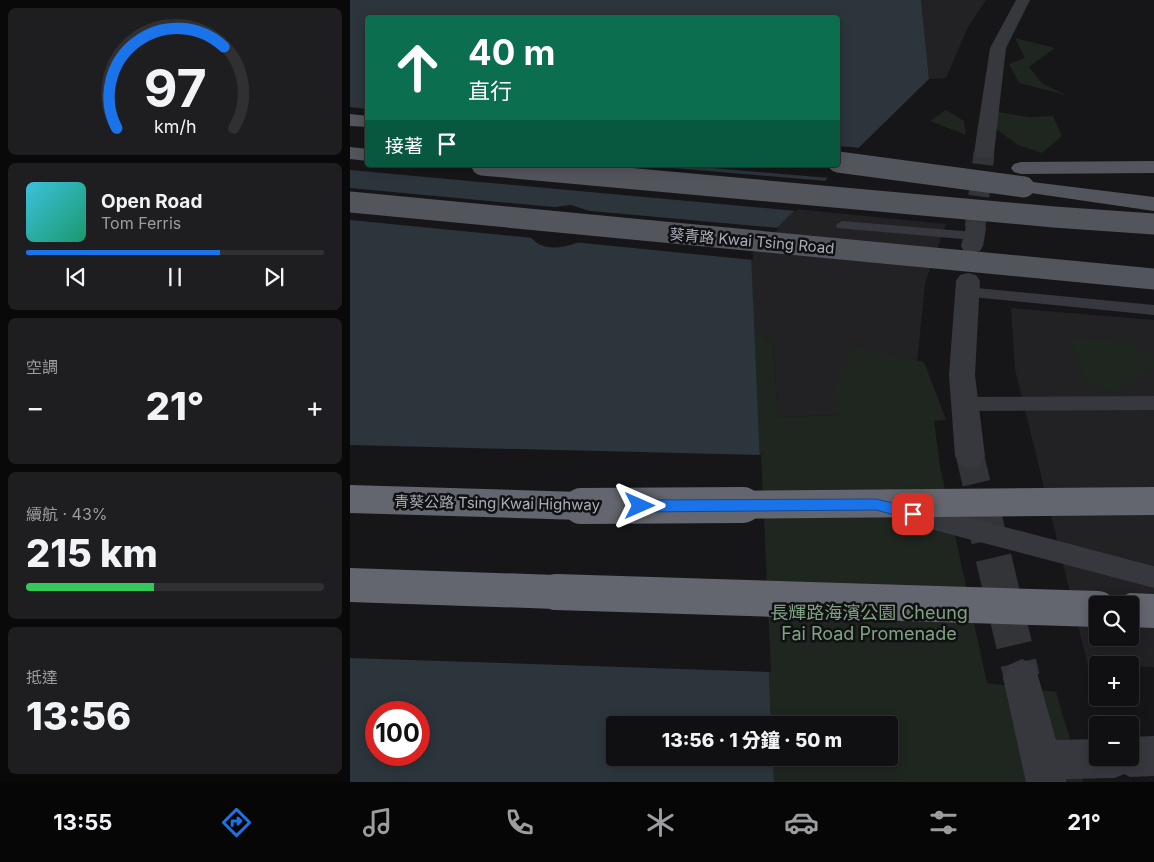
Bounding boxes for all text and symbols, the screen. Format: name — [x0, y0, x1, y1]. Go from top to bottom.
text: 40 m — [468, 31, 556, 73]
icon: ahead — [385, 35, 450, 100]
text: 97 — [144, 57, 207, 120]
text: 直行 — [468, 78, 512, 104]
text: km/h — [154, 116, 196, 137]
icon: arrive — [433, 130, 461, 158]
text: 接著 — [385, 135, 423, 158]
text: Open Road — [101, 190, 202, 213]
text: Tom Ferris — [101, 213, 181, 233]
street label: 葵青路 Kwai Tsing Road — [669, 224, 835, 258]
icon: previous — [62, 263, 90, 291]
icon: pause — [161, 263, 189, 291]
icon: next — [260, 263, 288, 291]
text: 空調 — [26, 357, 58, 377]
text: 21° — [146, 383, 204, 429]
text: − — [26, 390, 45, 424]
text: + — [305, 390, 324, 424]
position arrow — [613, 479, 665, 531]
street label: 青葵公路 Tsing Kwai Highway — [394, 492, 601, 514]
pin — [892, 493, 934, 535]
icon: arrive — [899, 500, 927, 528]
text: 續航 · 43% — [26, 504, 108, 524]
text: 215 km — [26, 530, 158, 576]
map controls — [1089, 596, 1139, 766]
button: search — [1089, 596, 1139, 646]
park label: 長輝路海濱公園 Cheung Fai Road Promenade — [770, 602, 968, 644]
button: + — [1089, 656, 1139, 706]
text: 抵達 — [26, 667, 58, 687]
text: 13:56 — [26, 693, 131, 739]
speed limit sign: 100 — [365, 701, 430, 766]
button: − — [1089, 716, 1139, 766]
text: 13:56 · 1 分鐘 · 50 m — [662, 729, 842, 752]
icon: directions — [219, 805, 254, 840]
icon: music — [360, 805, 395, 840]
icon: phone — [502, 805, 537, 840]
icon: climate — [643, 805, 678, 840]
icon: car — [784, 805, 819, 840]
icon: filters — [926, 805, 961, 840]
text: 13:55 — [53, 809, 112, 835]
text: 21° — [1067, 809, 1101, 835]

